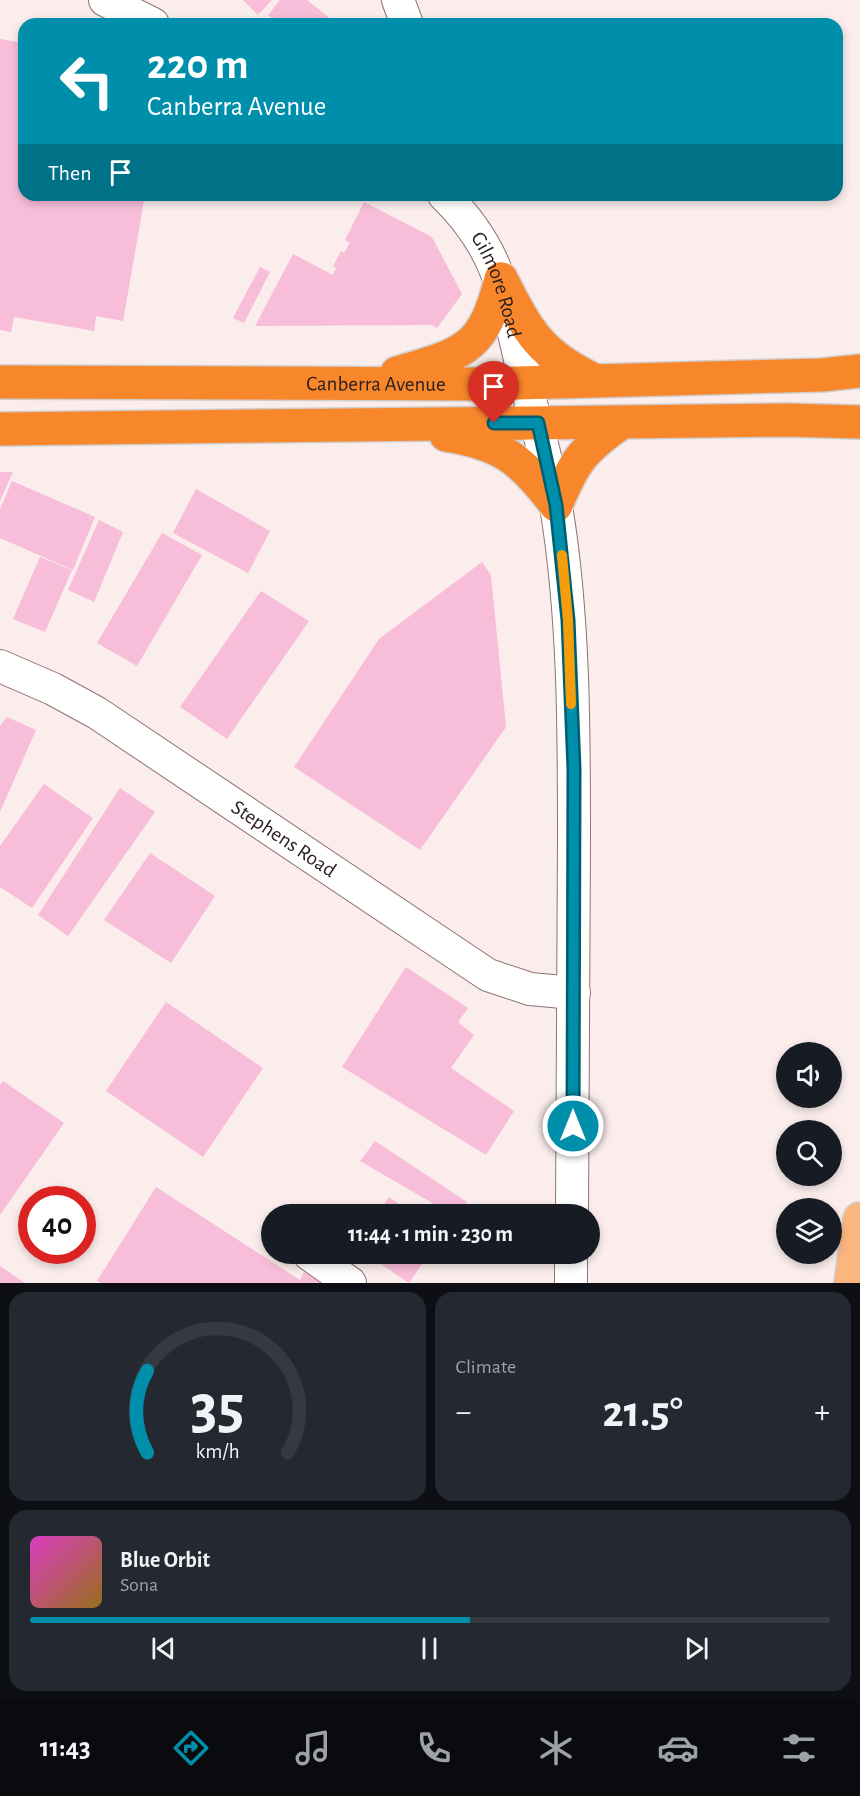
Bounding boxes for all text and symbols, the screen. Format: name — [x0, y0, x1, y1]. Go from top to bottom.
icon: left — [48, 42, 126, 120]
text: 220 m — [147, 44, 249, 86]
text: Canberra Avenue — [147, 93, 326, 120]
icon: arrive — [104, 156, 137, 189]
text: Then — [48, 162, 92, 184]
street label: Gilmore Road — [468, 228, 525, 340]
pin — [468, 361, 519, 423]
icon: arrive — [477, 370, 510, 403]
street label: Canberra Avenue — [306, 373, 446, 394]
street label: Stephens Road — [228, 796, 340, 881]
map controls — [776, 1042, 842, 1264]
button: sound — [776, 1042, 842, 1108]
position arrow — [541, 1094, 605, 1158]
button: search — [776, 1120, 842, 1186]
speed limit sign: 40 — [18, 1186, 96, 1264]
button: layers — [776, 1198, 842, 1264]
text: 11:44 · 1 min · 230 m — [348, 1223, 513, 1245]
text: Climate — [456, 1357, 516, 1377]
text: 35 — [190, 1377, 244, 1439]
text: 21.5° — [603, 1390, 683, 1435]
text: − — [456, 1396, 471, 1429]
text: + — [814, 1396, 830, 1429]
text: km/h — [195, 1442, 239, 1463]
text: Blue Orbit — [120, 1549, 210, 1571]
text: Sona — [120, 1575, 158, 1595]
icon: previous — [147, 1632, 180, 1665]
icon: pause — [413, 1632, 446, 1665]
icon: next — [680, 1632, 713, 1665]
icon: directions — [170, 1727, 212, 1769]
icon: music — [292, 1727, 334, 1769]
icon: phone — [413, 1727, 455, 1769]
icon: climate — [535, 1727, 577, 1769]
icon: car — [657, 1727, 699, 1769]
icon: filters — [778, 1727, 820, 1769]
text: 11:43 — [40, 1734, 91, 1761]

